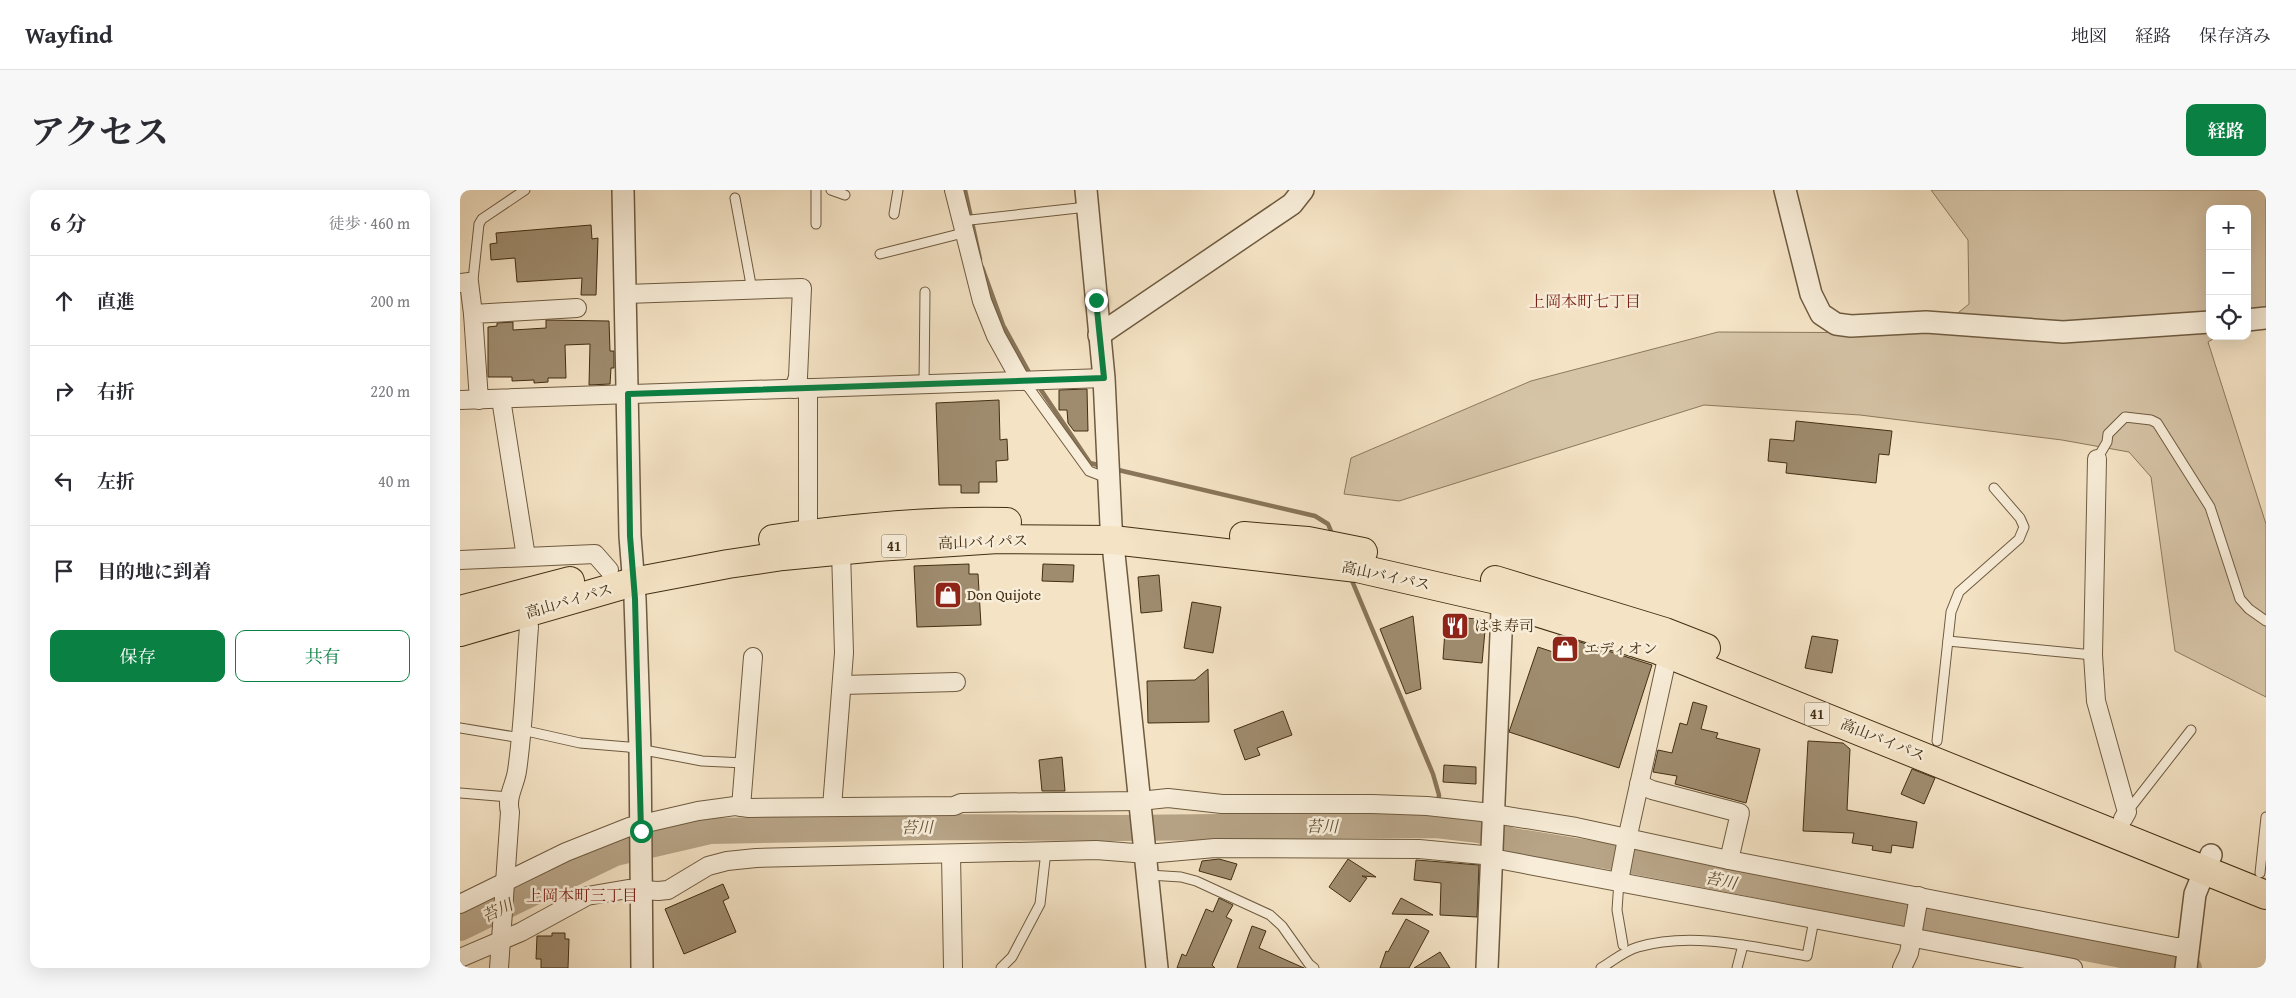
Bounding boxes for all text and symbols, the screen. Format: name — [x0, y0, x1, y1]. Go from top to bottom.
text: Wayfind — [25, 17, 113, 52]
text: 地図 — [2071, 22, 2107, 49]
text: 経路 — [2135, 22, 2171, 49]
text: 保存済み — [2199, 22, 2271, 49]
button: 経路 — [2186, 104, 2266, 156]
text: アクセス — [30, 106, 169, 157]
map controls — [2206, 205, 2251, 340]
button: + — [2206, 205, 2251, 250]
text: 6 分 — [50, 208, 87, 239]
text: 徒歩 · 460 m — [329, 211, 410, 235]
button: − — [2206, 250, 2251, 295]
icon: ahead — [50, 287, 78, 315]
text: 直進 — [97, 287, 135, 315]
text: 200 m — [370, 289, 410, 313]
route end — [1085, 289, 1108, 312]
district label: 上岡本町七丁目 — [1529, 289, 1641, 313]
button: locate — [2206, 295, 2251, 340]
icon: right — [50, 377, 78, 405]
text: 右折 — [97, 377, 135, 405]
text: 220 m — [370, 379, 410, 403]
icon: left — [50, 467, 78, 495]
text: 左折 — [97, 467, 135, 495]
text: 40 m — [378, 469, 410, 493]
street label: 高山バイパス — [938, 529, 1028, 554]
road number: 41 — [882, 534, 906, 558]
street label: 高山バイパス — [1340, 556, 1432, 595]
icon: arrive — [50, 557, 78, 585]
text: 目的地に到着 — [97, 557, 211, 585]
street label: 高山バイパス — [523, 578, 615, 623]
shop icon: Don Quijote — [933, 580, 963, 610]
place label: Don Quijote — [967, 584, 1041, 605]
restaurant icon: はま寿司 — [1440, 611, 1470, 641]
place label: はま寿司 — [1474, 615, 1534, 636]
button: 保存 — [50, 630, 225, 682]
button: 共有 — [235, 630, 410, 682]
shop icon: エディオン — [1550, 634, 1580, 664]
place label: エディオン — [1584, 638, 1658, 659]
road number: 41 — [1804, 702, 1830, 726]
street label: 高山バイパス — [1838, 713, 1929, 766]
water label: 苔川 — [1306, 814, 1340, 838]
water label: 苔川 — [901, 815, 935, 839]
route start — [630, 820, 653, 843]
water label: 苔川 — [1703, 865, 1741, 895]
district label: 上岡本町三丁目 — [526, 883, 638, 907]
water label: 苔川 — [477, 891, 518, 928]

